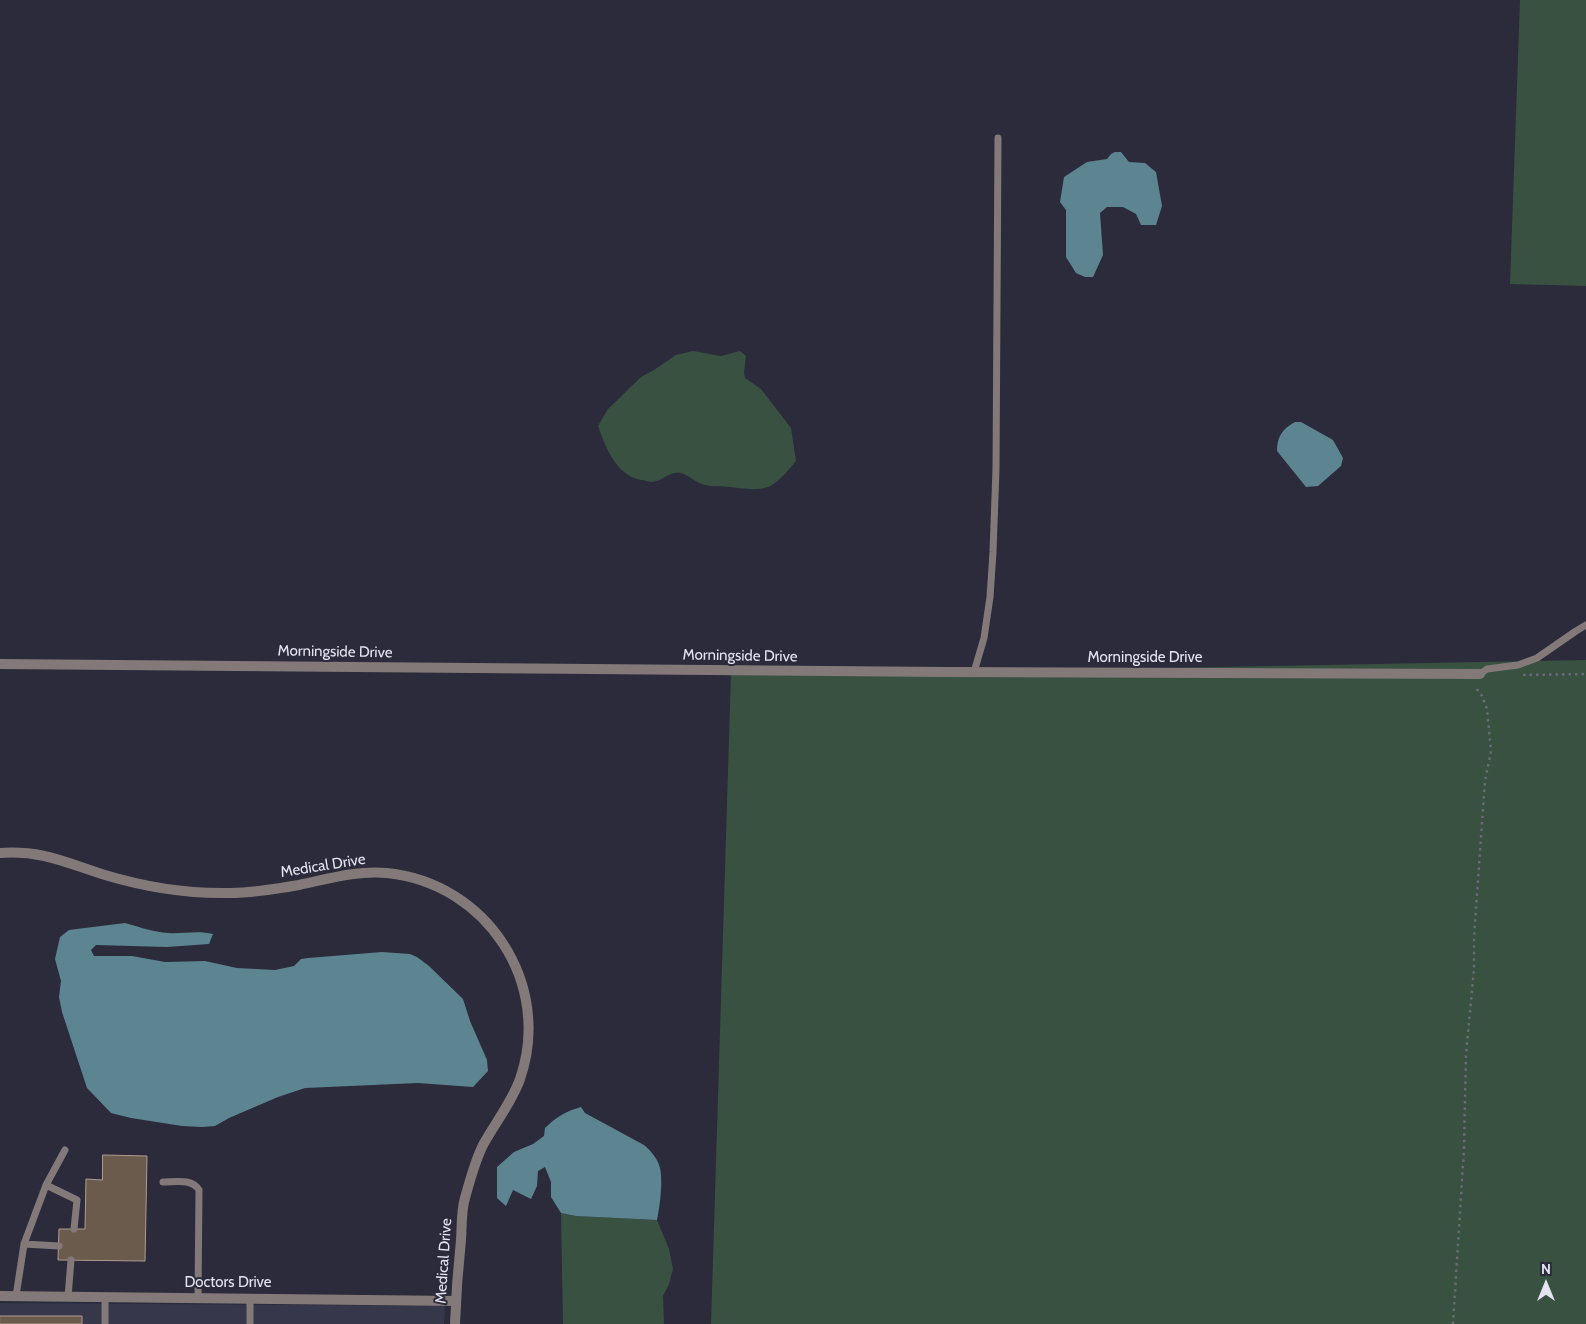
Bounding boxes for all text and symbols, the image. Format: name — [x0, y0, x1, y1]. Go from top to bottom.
street label: Morningside Drive — [277, 642, 393, 662]
street label: Morningside Drive — [682, 646, 798, 666]
street label: Morningside Drive — [1088, 649, 1202, 667]
street label: Medical Drive — [279, 850, 367, 882]
street label: Medical Drive — [432, 1218, 456, 1304]
north arrow — [1521, 1259, 1571, 1309]
text: N — [1541, 1260, 1551, 1278]
street label: Doctors Drive — [184, 1274, 272, 1292]

